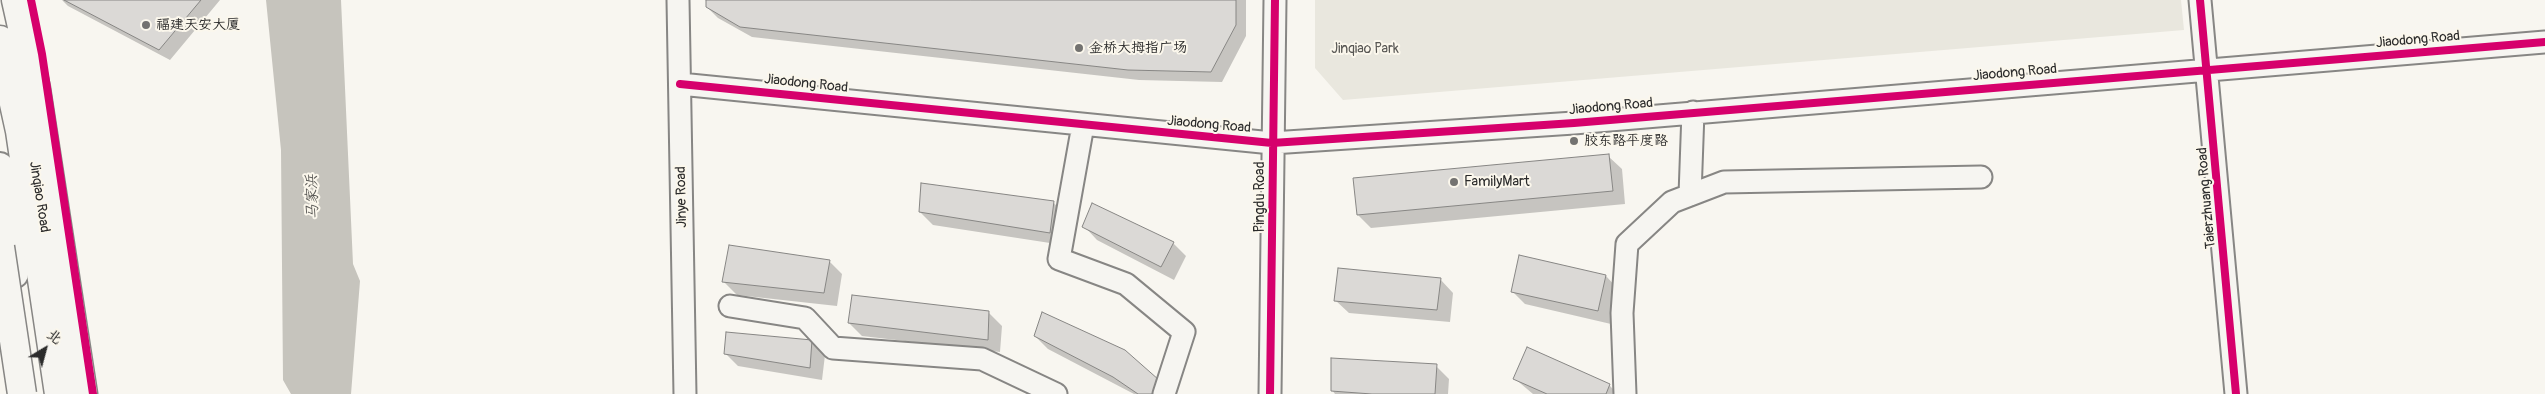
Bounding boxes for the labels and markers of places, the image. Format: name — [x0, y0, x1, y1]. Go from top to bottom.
place label: 福建天安大厦 — [156, 17, 240, 33]
marker: 福建天安大厦 — [140, 19, 152, 31]
place label: 金桥大拇指广场 — [1089, 40, 1187, 56]
marker: 金桥大拇指广场 — [1073, 42, 1085, 54]
place label: 胶东路平度路 — [1584, 133, 1668, 149]
marker: 胶东路平度路 — [1568, 135, 1580, 147]
place label: FamilyMart — [1464, 174, 1530, 190]
marker: FamilyMart — [1448, 176, 1460, 188]

